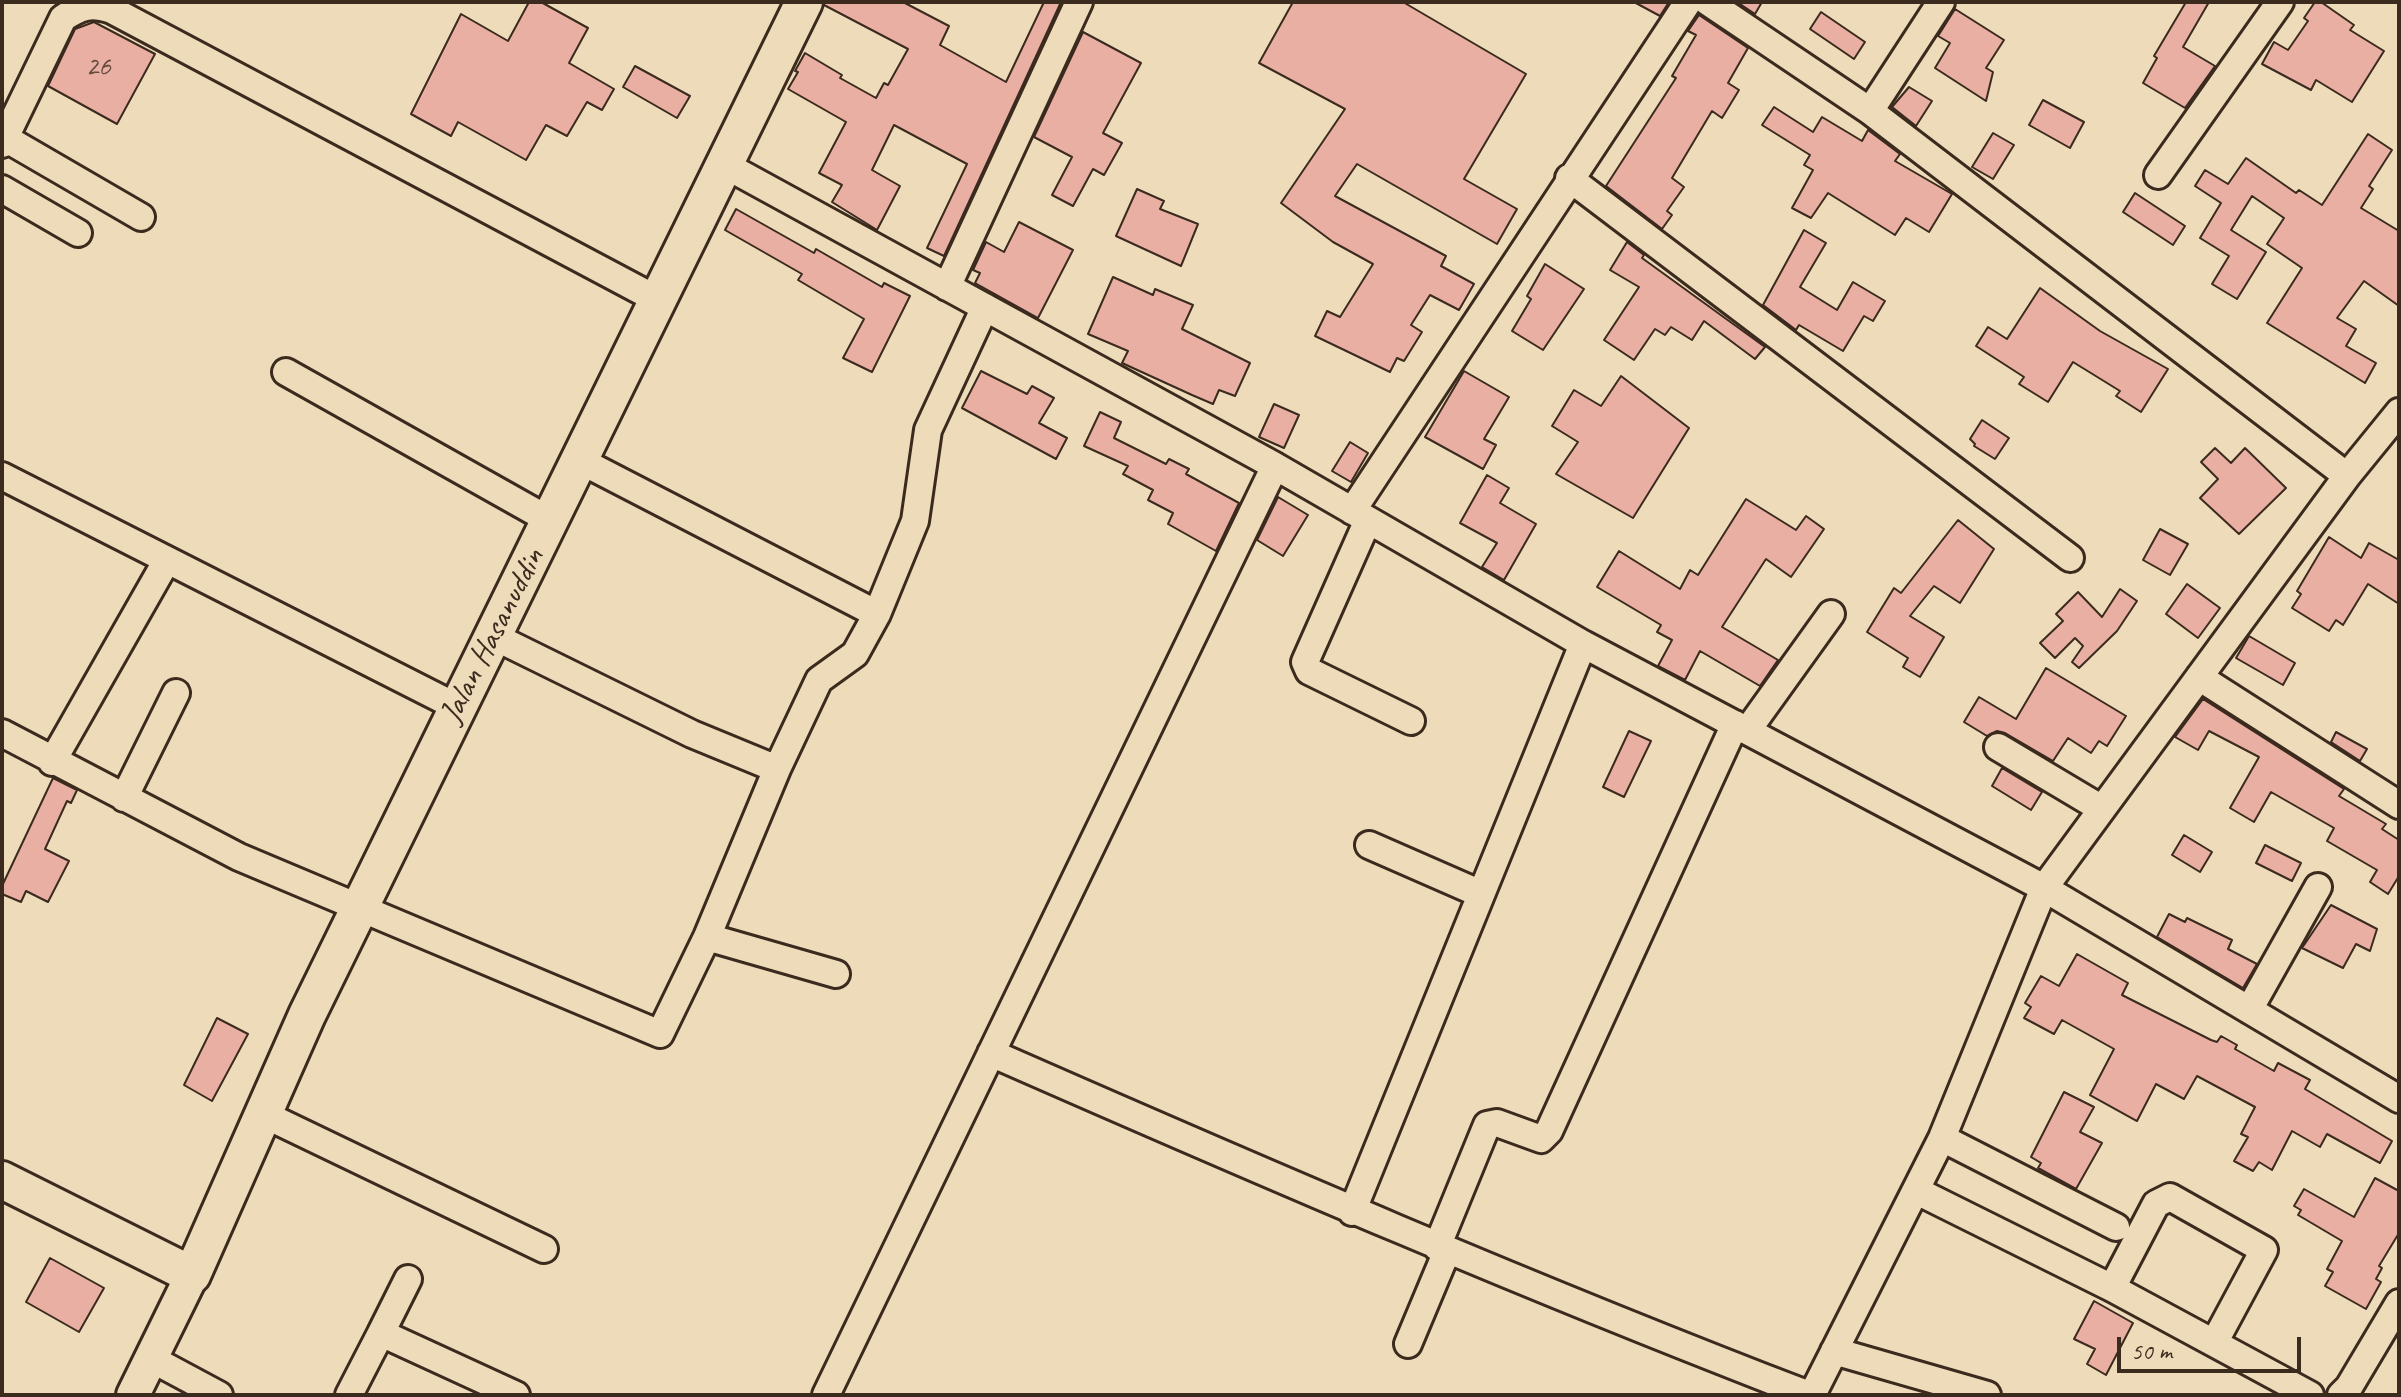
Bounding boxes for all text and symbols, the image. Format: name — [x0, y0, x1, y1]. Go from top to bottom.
house number: 26 — [85, 51, 111, 85]
street label: Jalan Hasanuddin — [432, 542, 554, 730]
scale bar — [2121, 1321, 2305, 1371]
text: 50 m — [2131, 1336, 2172, 1366]

